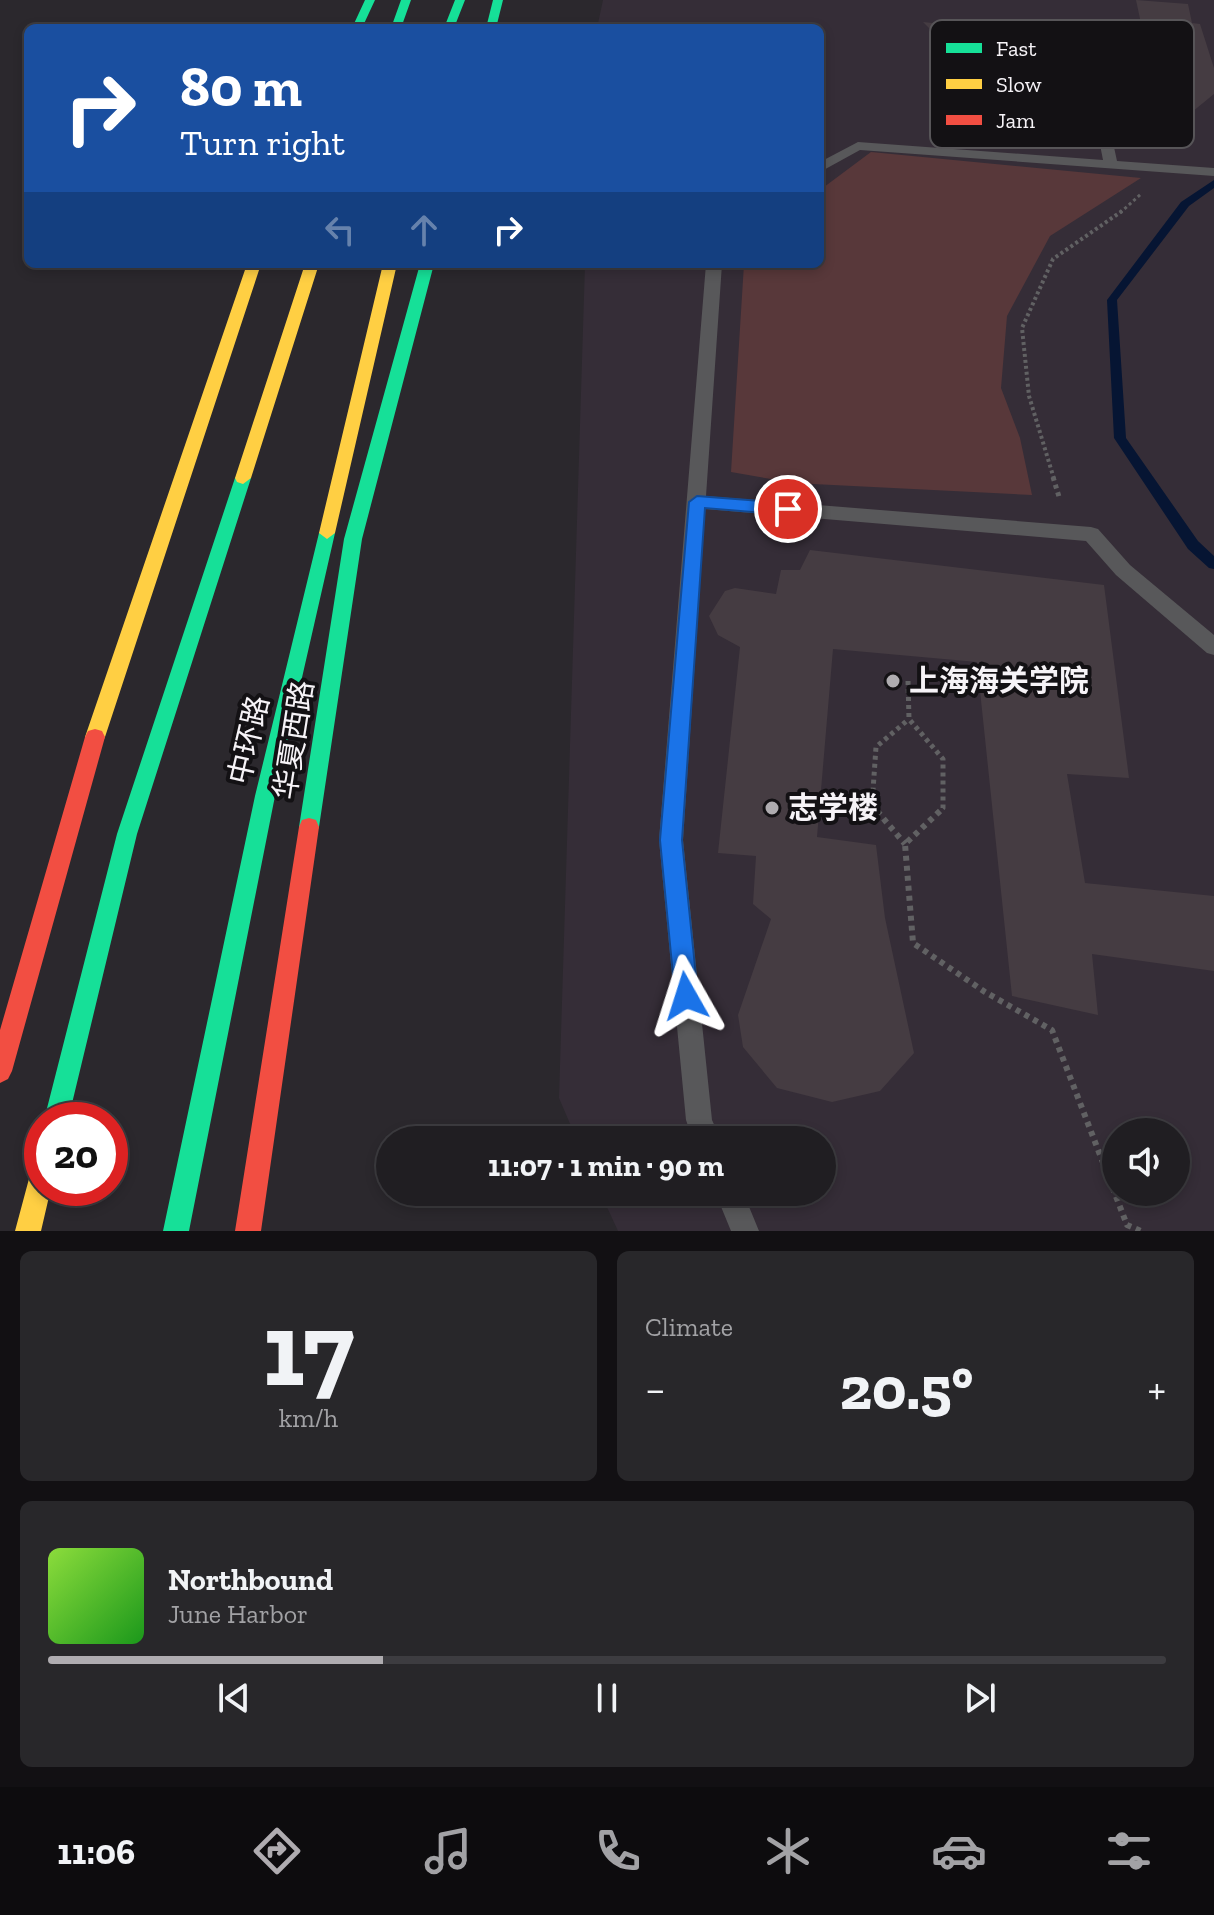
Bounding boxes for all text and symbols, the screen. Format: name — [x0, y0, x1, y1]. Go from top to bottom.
legend — [930, 20, 1194, 148]
text: Fast — [996, 35, 1037, 62]
text: 80 m — [180, 53, 302, 120]
icon: right — [48, 56, 152, 160]
text: Slow — [996, 71, 1042, 98]
text: Jam — [996, 107, 1035, 134]
text: Turn right — [180, 121, 345, 164]
icon: left — [318, 208, 362, 252]
icon: ahead — [402, 208, 446, 252]
icon: right — [486, 208, 530, 252]
pin — [754, 475, 822, 543]
icon: arrive — [766, 487, 810, 531]
place label: 上海海关学院 — [909, 663, 1089, 699]
marker: 上海海关学院 — [884, 672, 902, 690]
street label: 华夏西路 — [267, 678, 321, 802]
street label: 中环路 — [221, 692, 277, 788]
place label: 志学楼 — [788, 790, 878, 826]
marker: 志学楼 — [763, 799, 781, 817]
position arrow — [644, 954, 728, 1038]
speed limit sign: 20 — [24, 1102, 128, 1206]
map controls — [1102, 1118, 1190, 1206]
button: sound — [1102, 1118, 1190, 1206]
text: 11:07 · 1 min · 90 m — [488, 1148, 724, 1184]
text: 17 — [263, 1287, 354, 1412]
text: Climate — [645, 1311, 733, 1343]
text: 20.5° — [840, 1352, 973, 1424]
text: − — [645, 1362, 666, 1415]
text: + — [1147, 1362, 1166, 1415]
text: km/h — [279, 1402, 338, 1434]
text: Northbound — [168, 1562, 333, 1598]
text: June Harbor — [168, 1598, 308, 1630]
icon: previous — [212, 1676, 256, 1720]
icon: pause — [585, 1676, 629, 1720]
icon: next — [958, 1676, 1002, 1720]
icon: directions — [249, 1823, 305, 1879]
icon: music — [420, 1823, 476, 1879]
icon: phone — [590, 1823, 646, 1879]
icon: climate — [760, 1823, 816, 1879]
icon: car — [931, 1823, 987, 1879]
icon: filters — [1101, 1823, 1157, 1879]
text: 11:06 — [57, 1830, 135, 1873]

